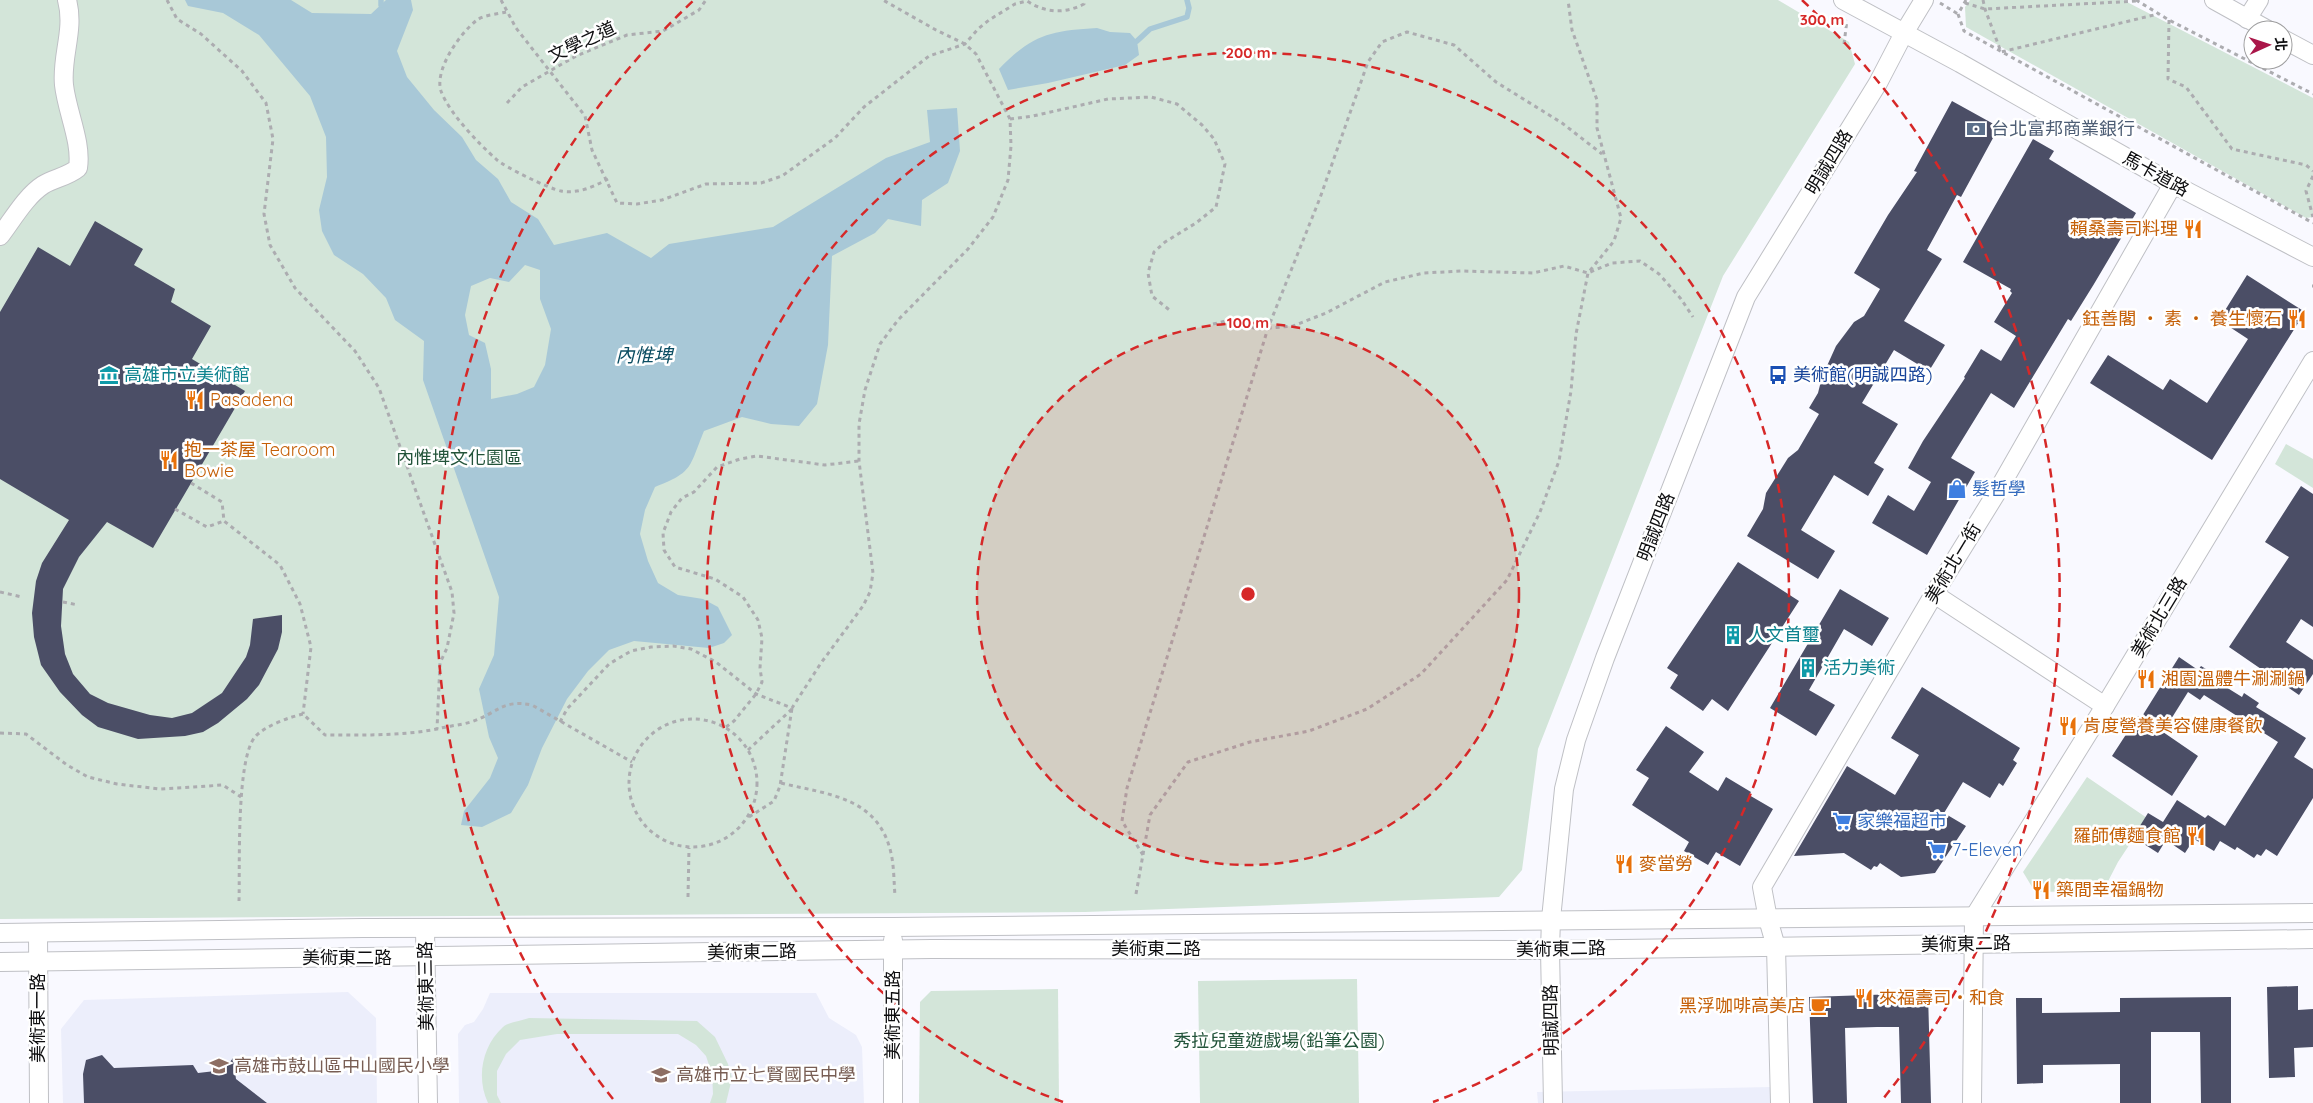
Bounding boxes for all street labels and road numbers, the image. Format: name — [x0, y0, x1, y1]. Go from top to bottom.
street label: 文學之道 — [544, 16, 619, 67]
street label: 明誠四路 — [1800, 125, 1857, 199]
street label: 馬卡道路 — [2119, 146, 2193, 201]
street label: 明誠四路 — [1632, 489, 1679, 565]
street label: 美術北一街 — [1920, 518, 1986, 607]
street label: 美術北三路 — [2126, 572, 2192, 661]
street label: 美術東二路 — [1921, 931, 2011, 956]
street label: 美術東二路 — [1516, 936, 1606, 961]
street label: 美術東二路 — [1111, 937, 1201, 960]
street label: 美術東二路 — [707, 939, 797, 964]
street label: 美術東三路 — [413, 941, 438, 1031]
street label: 美術東二路 — [302, 946, 392, 969]
street label: 美術東五路 — [881, 970, 904, 1060]
street label: 美術東一路 — [26, 973, 49, 1063]
street label: 明誠四路 — [1538, 984, 1563, 1056]

